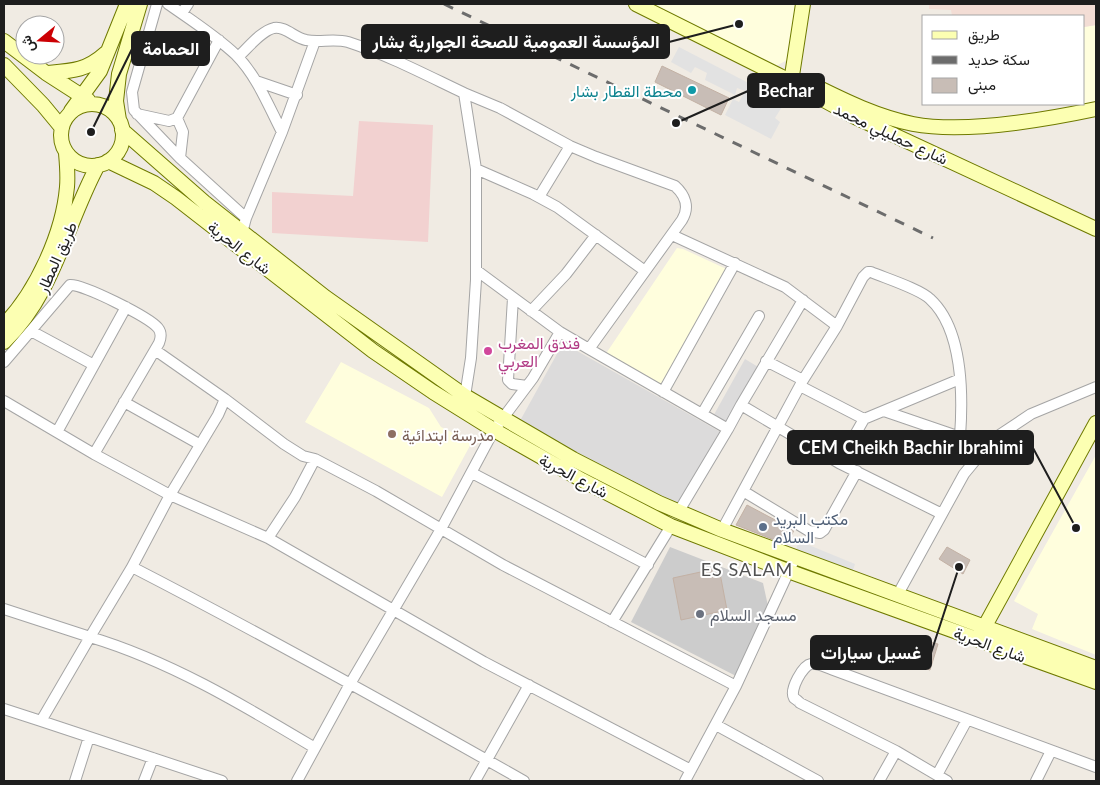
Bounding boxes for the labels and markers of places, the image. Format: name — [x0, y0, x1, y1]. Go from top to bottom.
callout: المؤسسة العمومية للصحة الجوارية بشار — [362, 25, 669, 58]
callout: الحمامة — [132, 32, 209, 65]
callout: Bechar — [748, 74, 824, 107]
place label: محطة القطار بشار — [570, 81, 682, 102]
marker: محطة القطار بشار — [686, 84, 698, 96]
place label: فندق المغرب العربي — [498, 333, 580, 375]
marker: فندق المغرب العربي — [482, 345, 494, 357]
place label: مدرسة ابتدائية — [402, 425, 494, 446]
marker: مدرسة ابتدائية — [386, 428, 398, 440]
callout: CEM Cheikh Bachir Ibrahimi — [788, 431, 1033, 464]
place label: مكتب البريد السلام — [773, 509, 848, 548]
marker: مكتب البريد السلام — [757, 521, 769, 533]
place label: مسجد السلام — [710, 605, 797, 626]
marker: مسجد السلام — [694, 608, 706, 620]
callout: غسيل سيارات — [811, 636, 931, 669]

